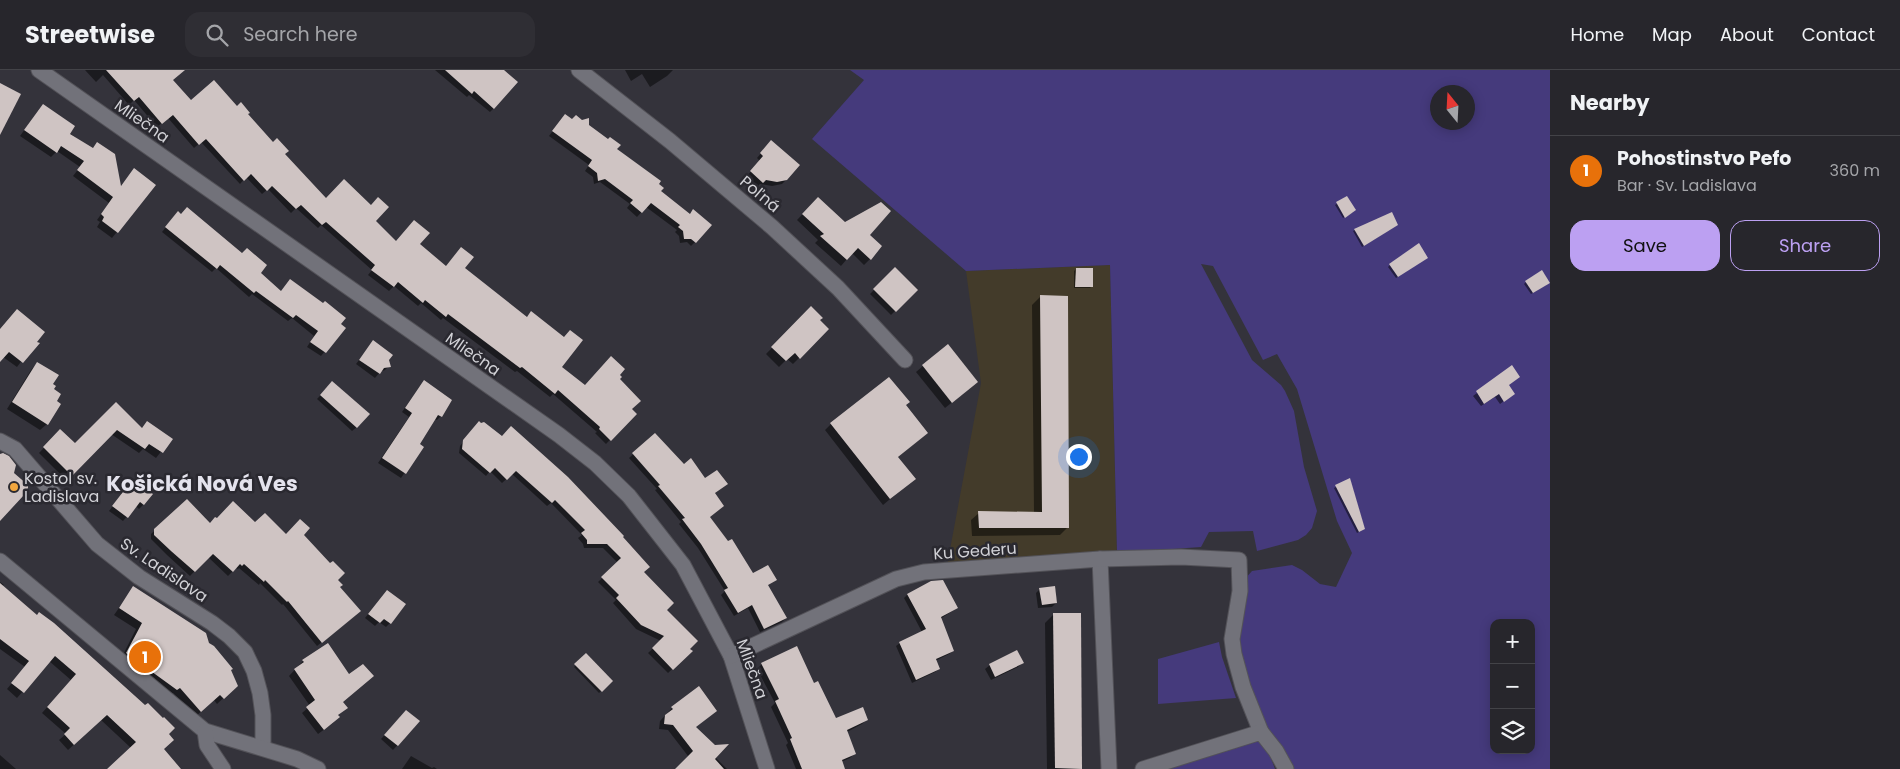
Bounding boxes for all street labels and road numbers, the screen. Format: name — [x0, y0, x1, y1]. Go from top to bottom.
street label: Mliečna — [110, 94, 174, 148]
street label: Poľná — [735, 170, 785, 218]
street label: Mliečna — [441, 327, 505, 381]
street label: Sv. Ladislava — [116, 532, 212, 608]
street label: Ku Gederu — [933, 537, 1017, 565]
street label: Mliečna — [731, 636, 773, 702]

